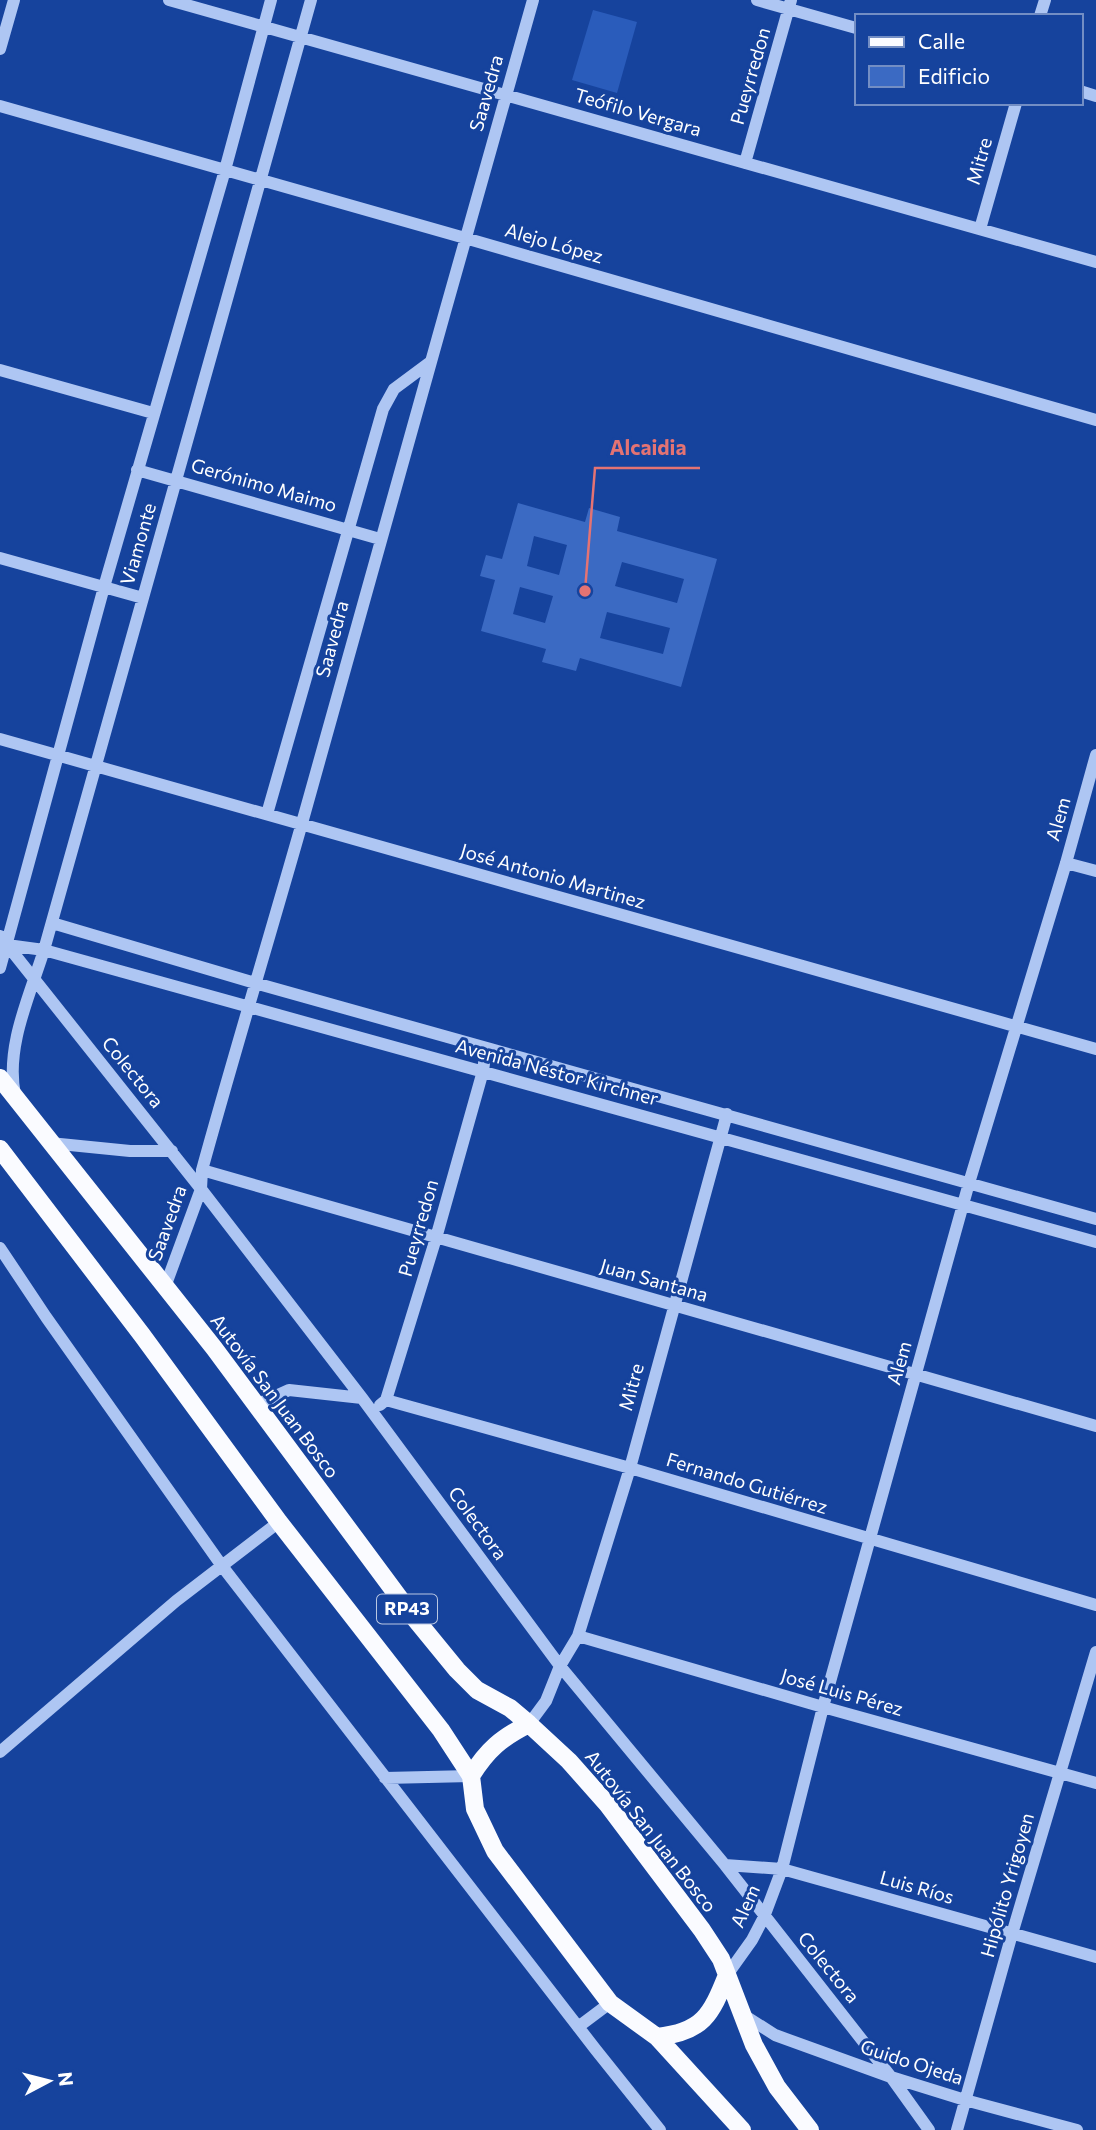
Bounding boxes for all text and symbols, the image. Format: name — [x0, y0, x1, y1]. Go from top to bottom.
legend — [855, 14, 1082, 105]
street label: Pueyrredon — [725, 25, 774, 127]
text: Calle — [918, 28, 965, 53]
street label: Saavedra — [464, 52, 507, 134]
text: Edificio — [918, 63, 990, 88]
street label: Teófilo Vergara — [572, 82, 704, 141]
street label: Mitre — [961, 135, 996, 187]
street label: Alejo López — [503, 218, 606, 267]
callout: Alcaidia — [595, 426, 700, 468]
text: Alcaidia — [609, 434, 687, 459]
street label: Gerónimo Maimo — [189, 453, 340, 516]
street label: Viamonte — [115, 500, 160, 588]
street label: Saavedra — [310, 598, 353, 680]
street label: Alem — [1040, 794, 1075, 843]
street label: José Antonio Martinez — [458, 838, 648, 913]
street label: Colectora — [98, 1031, 169, 1112]
street label: Avenida Néstor Kirchner — [453, 1033, 661, 1110]
street label: Pueyrredon — [393, 1177, 442, 1279]
street label: Saavedra — [142, 1182, 191, 1264]
street label: Juan Santana — [598, 1253, 711, 1306]
street label: Autovía San Juan Bosco — [206, 1309, 345, 1482]
street label: Alem — [881, 1338, 916, 1387]
street label: Mitre — [613, 1361, 648, 1413]
street label: Fernando Gutiérrez — [664, 1447, 831, 1518]
street label: Colectora — [444, 1482, 513, 1564]
road number: RP43 — [377, 1594, 437, 1624]
street label: José Luis Pérez — [778, 1663, 906, 1720]
street label: Autovía San Juan Bosco — [581, 1745, 722, 1916]
street label: Hipólito Yrigoyen — [975, 1810, 1038, 1960]
street label: Luis Ríos — [877, 1865, 957, 1908]
street label: Alem — [725, 1881, 764, 1931]
street label: Colectora — [794, 1926, 865, 2007]
street label: Guido Ojeda — [858, 2034, 966, 2089]
north arrow — [14, 2046, 84, 2116]
text: N — [54, 2070, 79, 2087]

